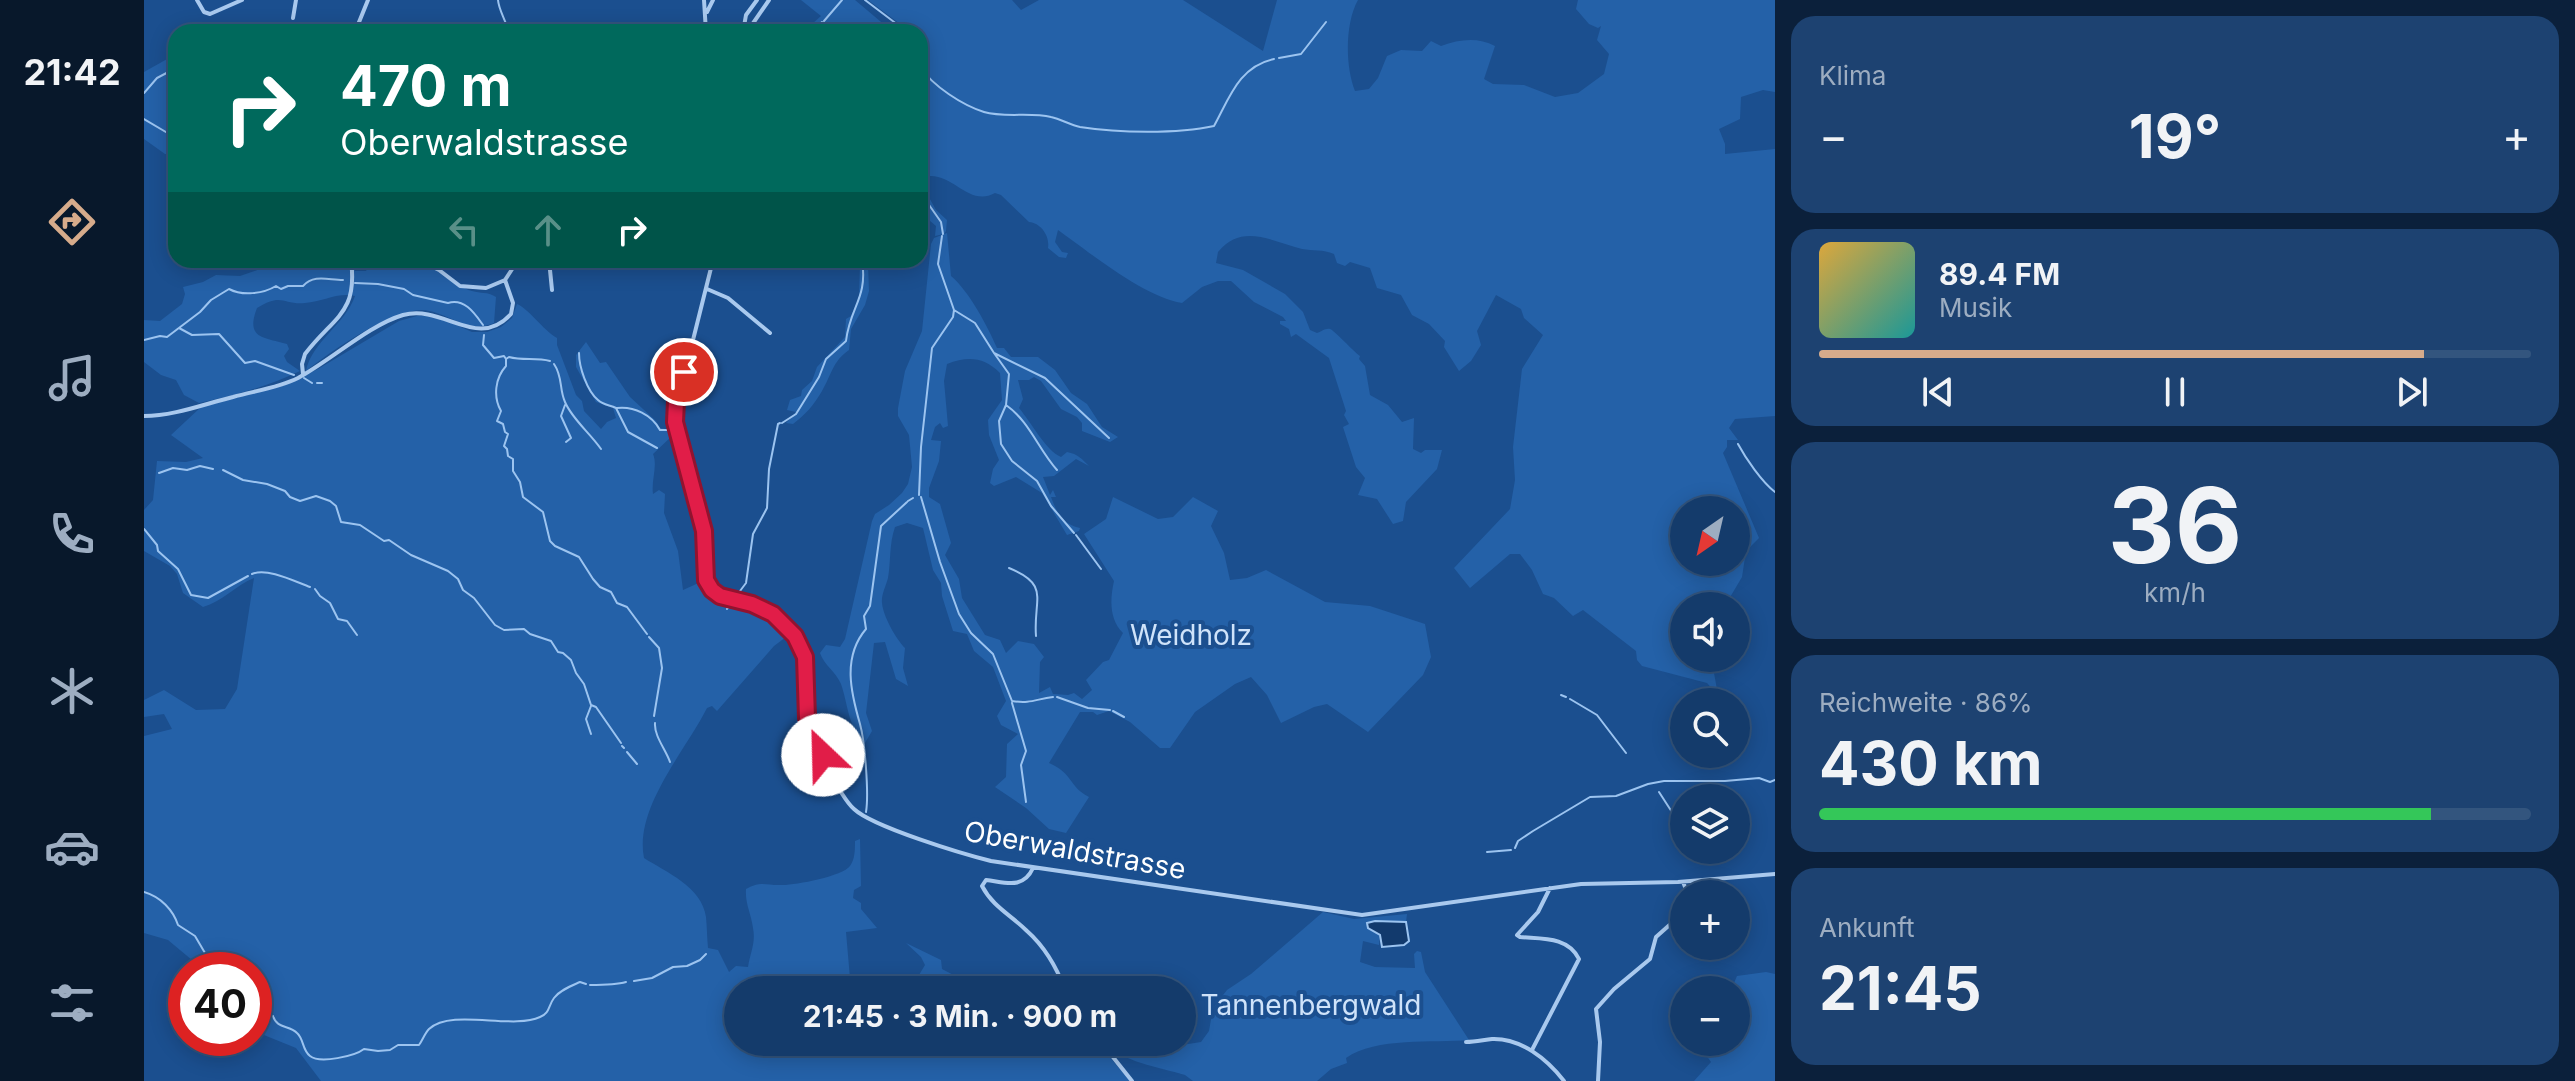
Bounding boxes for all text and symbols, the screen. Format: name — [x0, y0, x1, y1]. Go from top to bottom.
text: 21:42 — [23, 50, 121, 94]
text: 470 m — [340, 52, 512, 120]
icon: right — [208, 56, 312, 160]
text: Klima — [1819, 60, 1886, 91]
text: 19° — [2129, 100, 2221, 172]
text: − — [1819, 109, 1848, 163]
text: + — [2502, 109, 2531, 163]
text: Oberwaldstrasse — [340, 120, 628, 164]
icon: directions — [44, 194, 100, 250]
icon: left — [442, 208, 486, 252]
icon: ahead — [526, 208, 570, 252]
icon: right — [610, 208, 654, 252]
text: 89.4 FM — [1939, 256, 2060, 292]
text: Musik — [1939, 292, 2012, 323]
pin — [650, 338, 718, 406]
icon: music — [44, 350, 100, 406]
icon: arrive — [662, 350, 706, 394]
icon: previous — [1916, 370, 1960, 414]
icon: pause — [2153, 370, 2197, 414]
icon: next — [2390, 370, 2434, 414]
text: 36 — [2108, 462, 2242, 588]
north arrow — [1670, 496, 1750, 576]
map controls — [1670, 496, 1750, 1056]
icon: phone — [44, 506, 100, 562]
text: km/h — [2144, 577, 2206, 608]
button: sound — [1670, 592, 1750, 672]
park label: Weidholz — [1130, 618, 1252, 652]
icon: climate — [44, 663, 100, 719]
text: Reichweite · 86% — [1819, 687, 2033, 718]
button: search — [1670, 688, 1750, 768]
position arrow — [781, 713, 865, 797]
text: 430 km — [1819, 727, 2043, 799]
button: layers — [1670, 784, 1750, 864]
street label: Oberwaldstrasse — [962, 814, 1188, 886]
icon: car — [44, 819, 100, 875]
button: + — [1670, 880, 1750, 960]
text: Ankunft — [1819, 912, 1915, 943]
speed limit sign: 40 — [168, 952, 272, 1056]
text: 21:45 — [1819, 952, 1982, 1024]
icon: filters — [44, 975, 100, 1031]
button: − — [1670, 976, 1750, 1056]
park label: Tannenbergwald — [1201, 988, 1421, 1022]
text: 21:45 · 3 Min. · 900 m — [803, 998, 1117, 1034]

